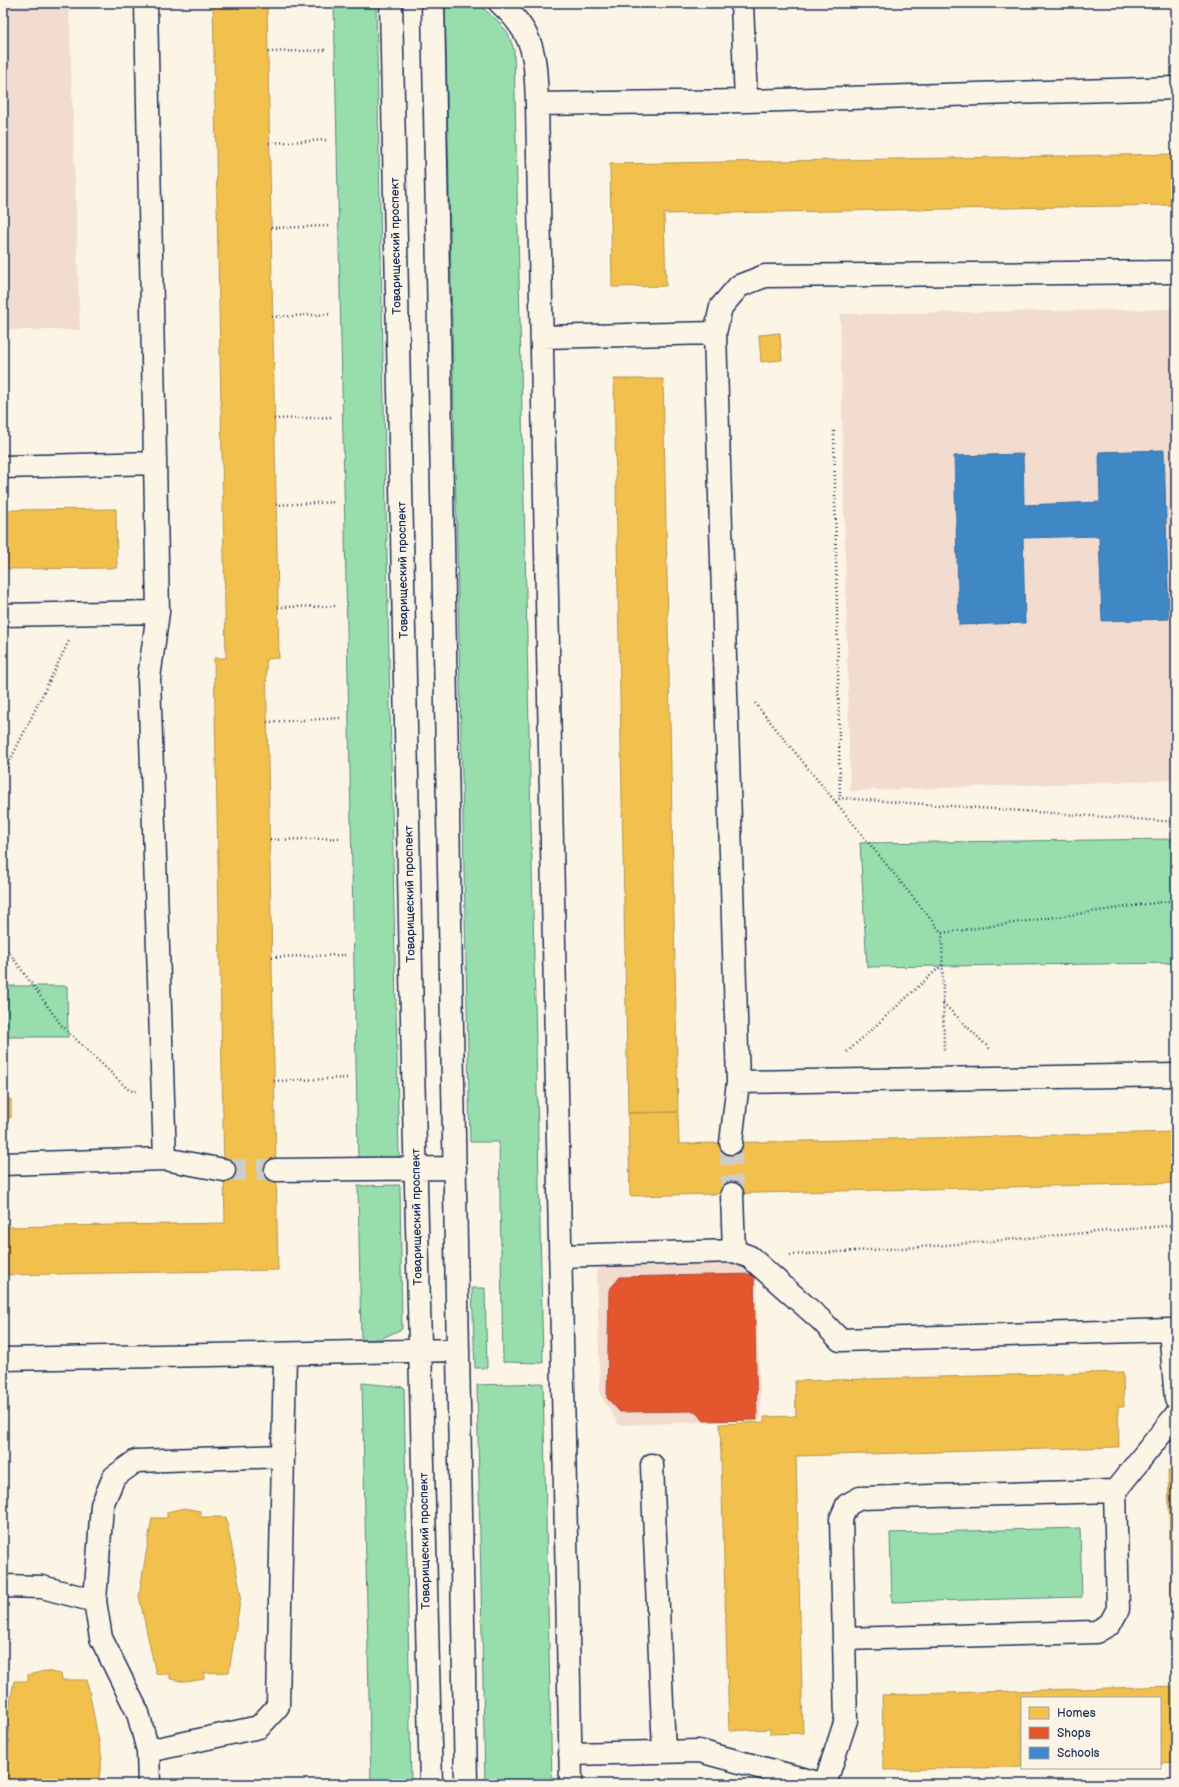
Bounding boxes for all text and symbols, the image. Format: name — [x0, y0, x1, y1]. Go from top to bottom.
street label: Товарищеский проспект — [387, 177, 405, 315]
street label: Товарищеский проспект — [394, 501, 412, 639]
street label: Товарищеский проспект — [401, 825, 419, 963]
street label: Товарищеский проспект — [408, 1148, 426, 1286]
street label: Товарищеский проспект — [416, 1472, 434, 1610]
legend — [1021, 1697, 1161, 1769]
text: Homes — [1057, 1706, 1096, 1721]
text: Shops — [1057, 1726, 1091, 1741]
text: Schools — [1057, 1746, 1100, 1761]

